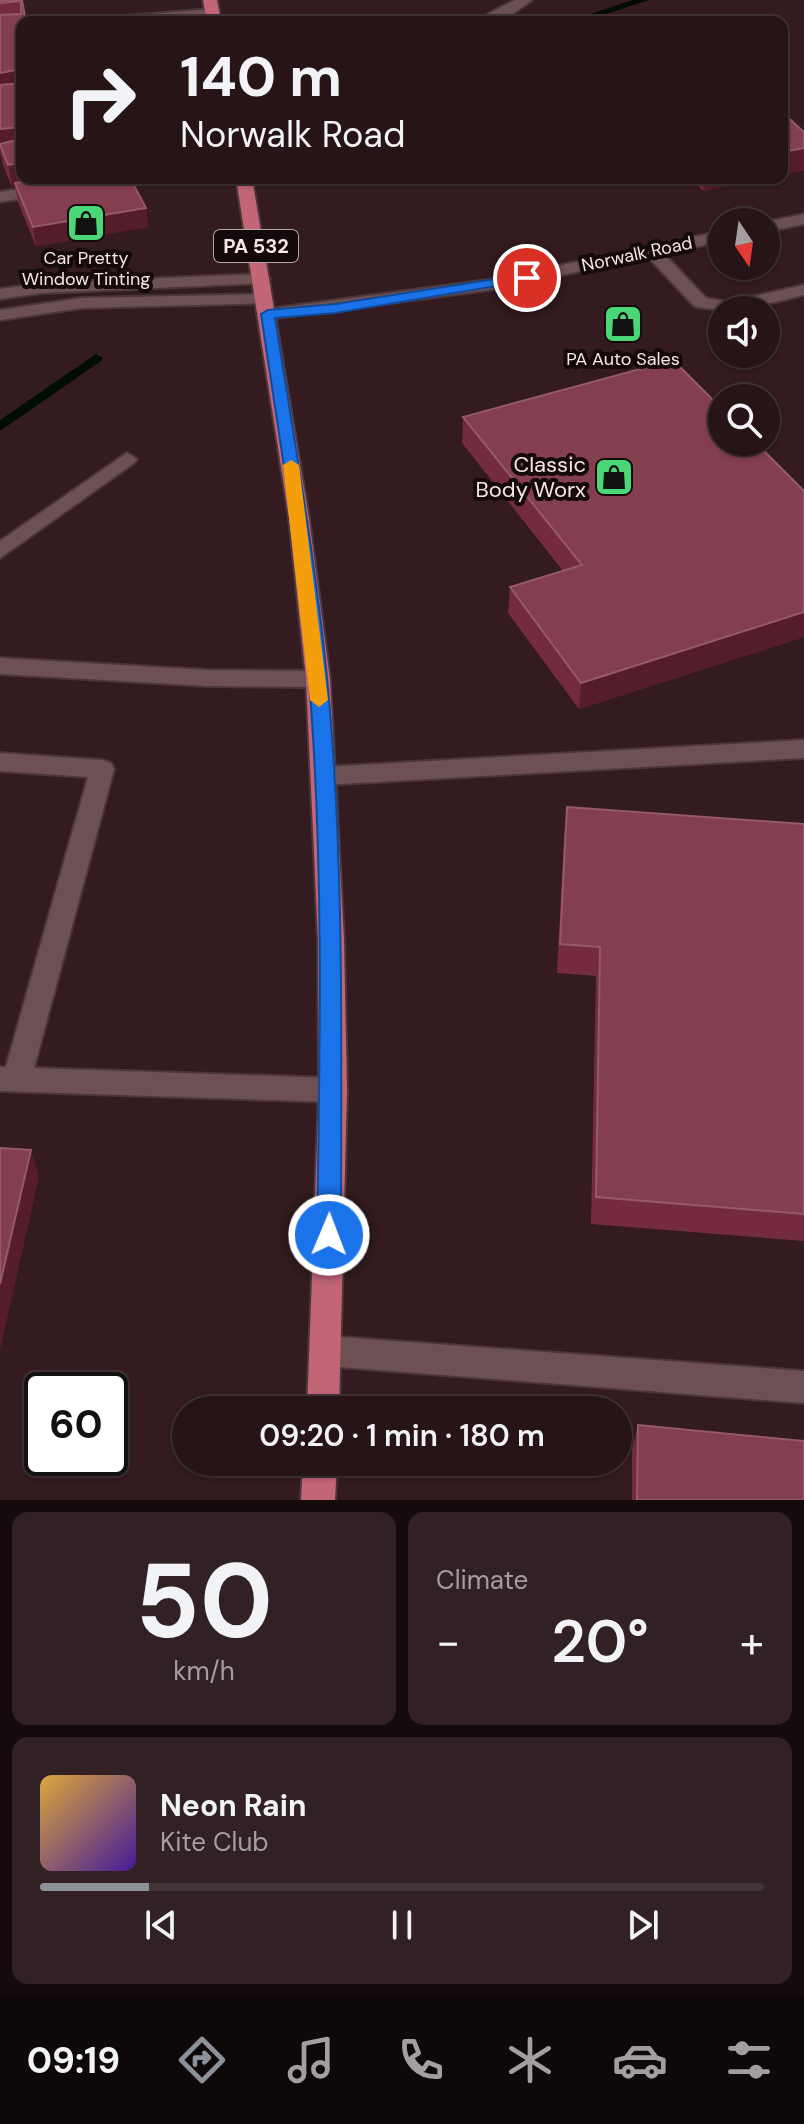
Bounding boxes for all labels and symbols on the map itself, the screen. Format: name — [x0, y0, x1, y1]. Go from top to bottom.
shop icon: Car Pretty Window Tinting — [65, 202, 107, 244]
north arrow — [708, 208, 780, 280]
road number: PA 532 — [214, 230, 298, 262]
street label: Norwalk Road — [579, 231, 695, 277]
pin — [493, 244, 561, 312]
place label: Car Pretty Window Tinting — [22, 246, 150, 291]
shop icon: PA Auto Sales — [602, 303, 644, 345]
place label: PA Auto Sales — [566, 347, 680, 371]
place label: Classic Body Worx — [476, 450, 586, 504]
shop icon: Classic Body Worx — [593, 456, 635, 498]
position arrow — [287, 1193, 371, 1277]
speed limit sign: 60 — [24, 1372, 128, 1476]

